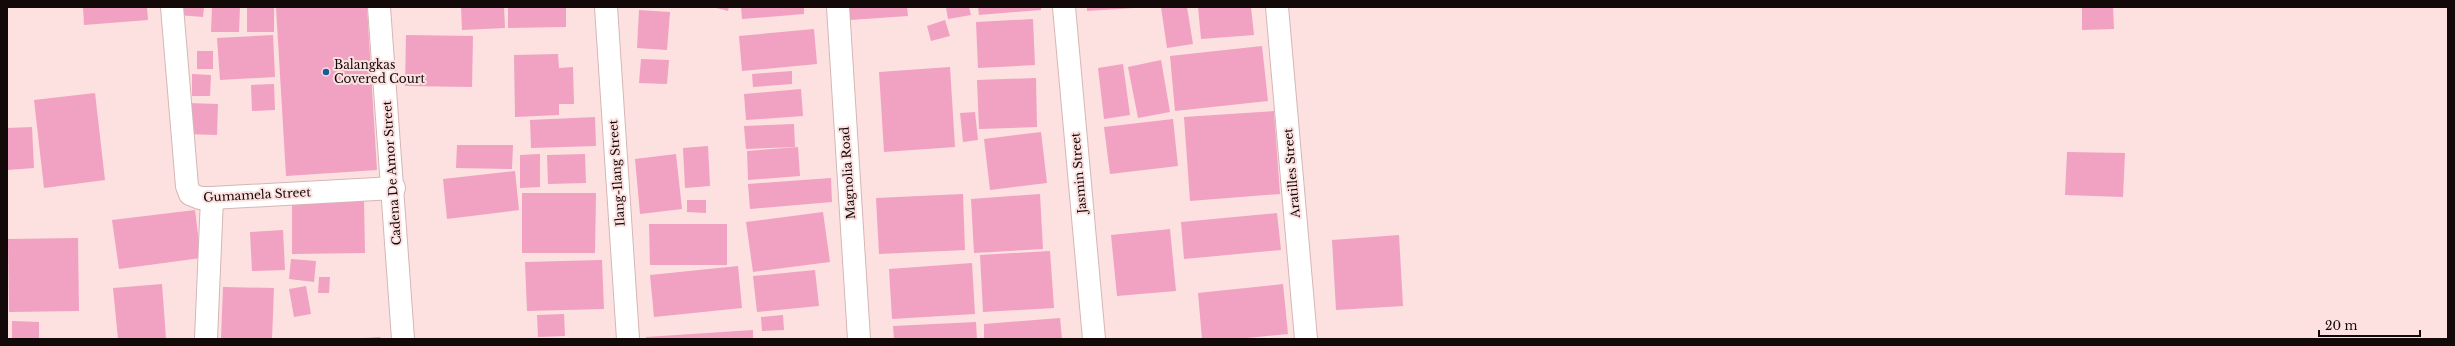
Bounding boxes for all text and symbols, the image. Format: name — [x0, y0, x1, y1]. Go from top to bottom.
place label: Balangkas Covered Court — [334, 57, 425, 86]
marker: Balangkas Covered Court — [321, 67, 331, 77]
street label: Cadena De Amor Street — [379, 100, 404, 246]
street label: Ilang-Ilang Street — [605, 119, 628, 227]
street label: Magnolia Road — [837, 126, 858, 220]
street label: Aratilles Street — [1280, 127, 1303, 219]
street label: Jasmin Street — [1067, 131, 1090, 216]
street label: Gumamela Street — [203, 184, 312, 205]
scale bar — [2319, 312, 2420, 338]
text: 20 m — [2325, 318, 2357, 333]

